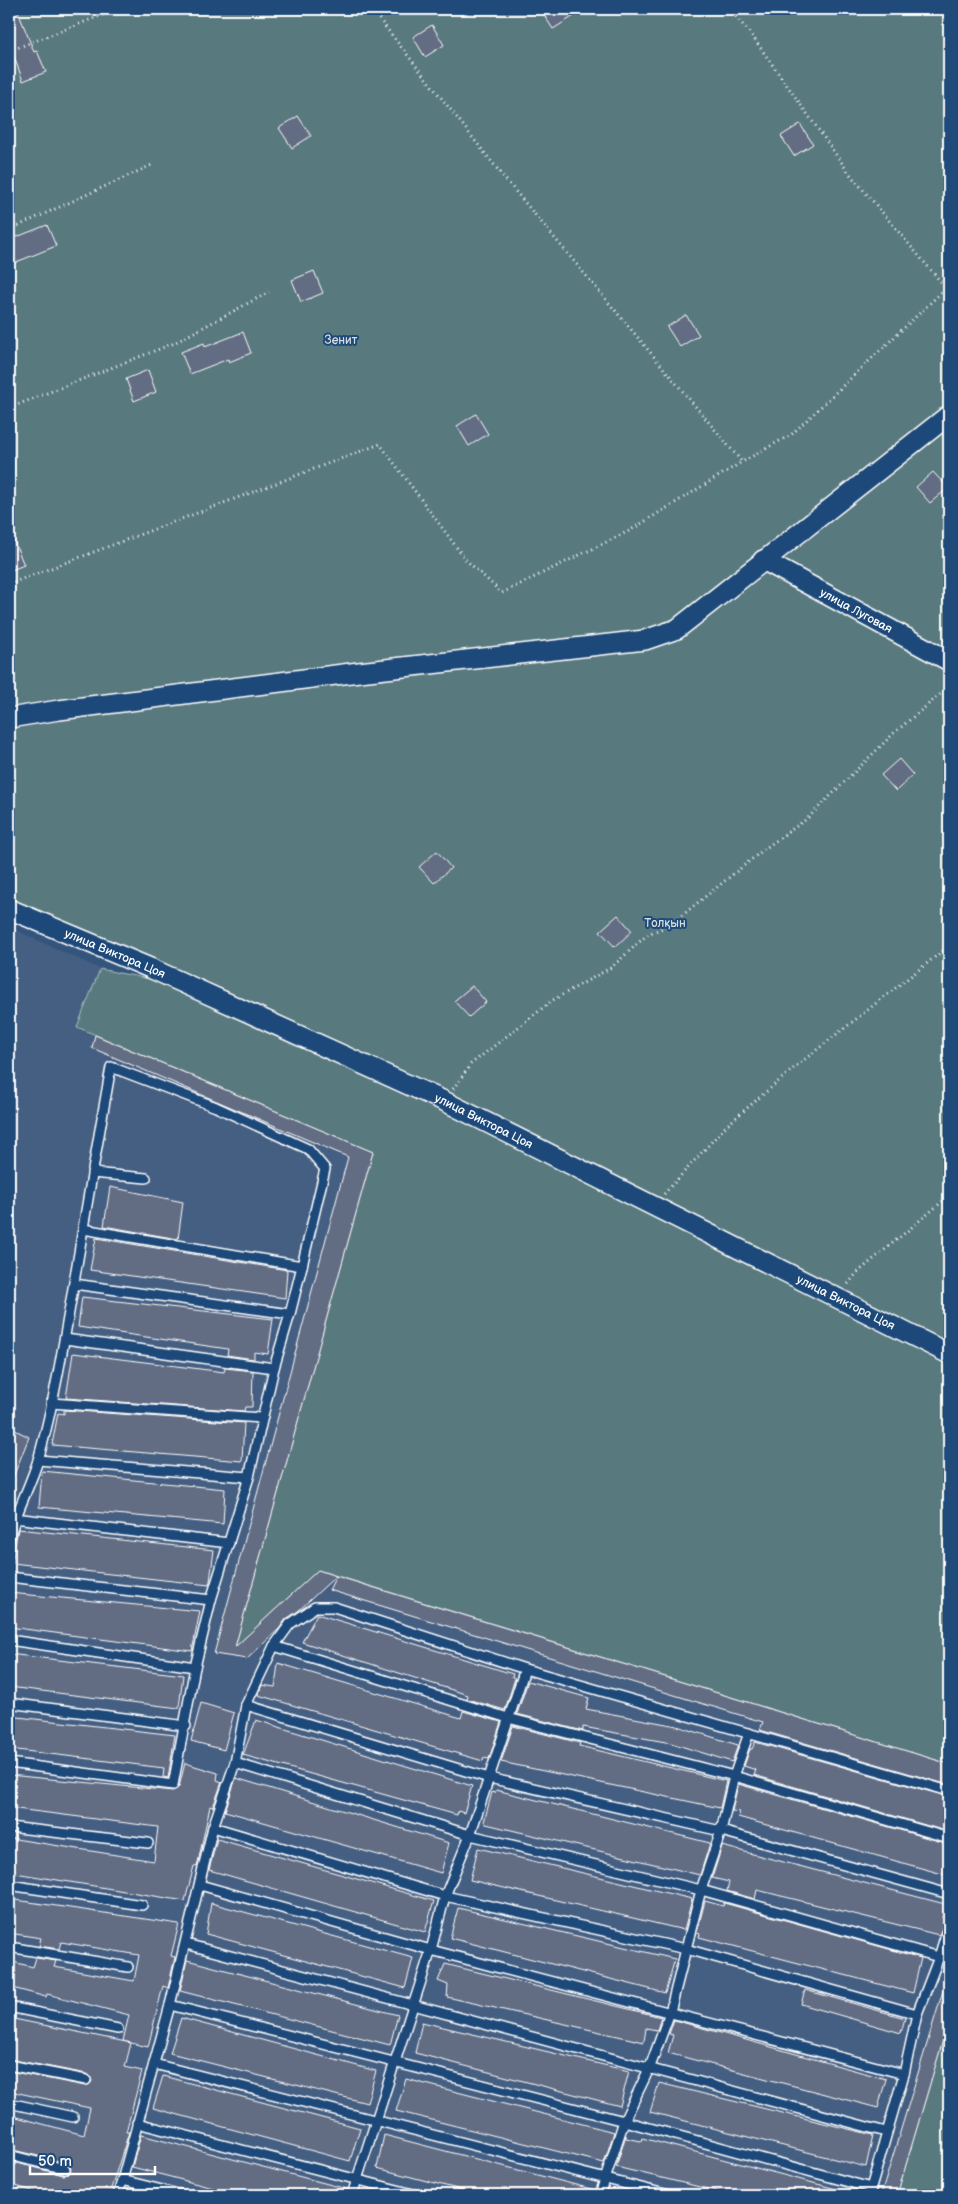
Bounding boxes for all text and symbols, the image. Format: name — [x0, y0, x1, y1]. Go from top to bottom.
park label: Зенит — [325, 333, 358, 348]
street label: улица Луговая — [817, 585, 895, 637]
park label: Толқын — [644, 916, 686, 931]
street label: улица Виктора Цоя — [62, 926, 168, 982]
street label: улица Виктора Цоя — [432, 1090, 536, 1152]
street label: улица Виктора Цоя — [794, 1271, 898, 1333]
scale bar — [30, 2144, 155, 2176]
text: 50 m — [38, 2152, 72, 2171]

